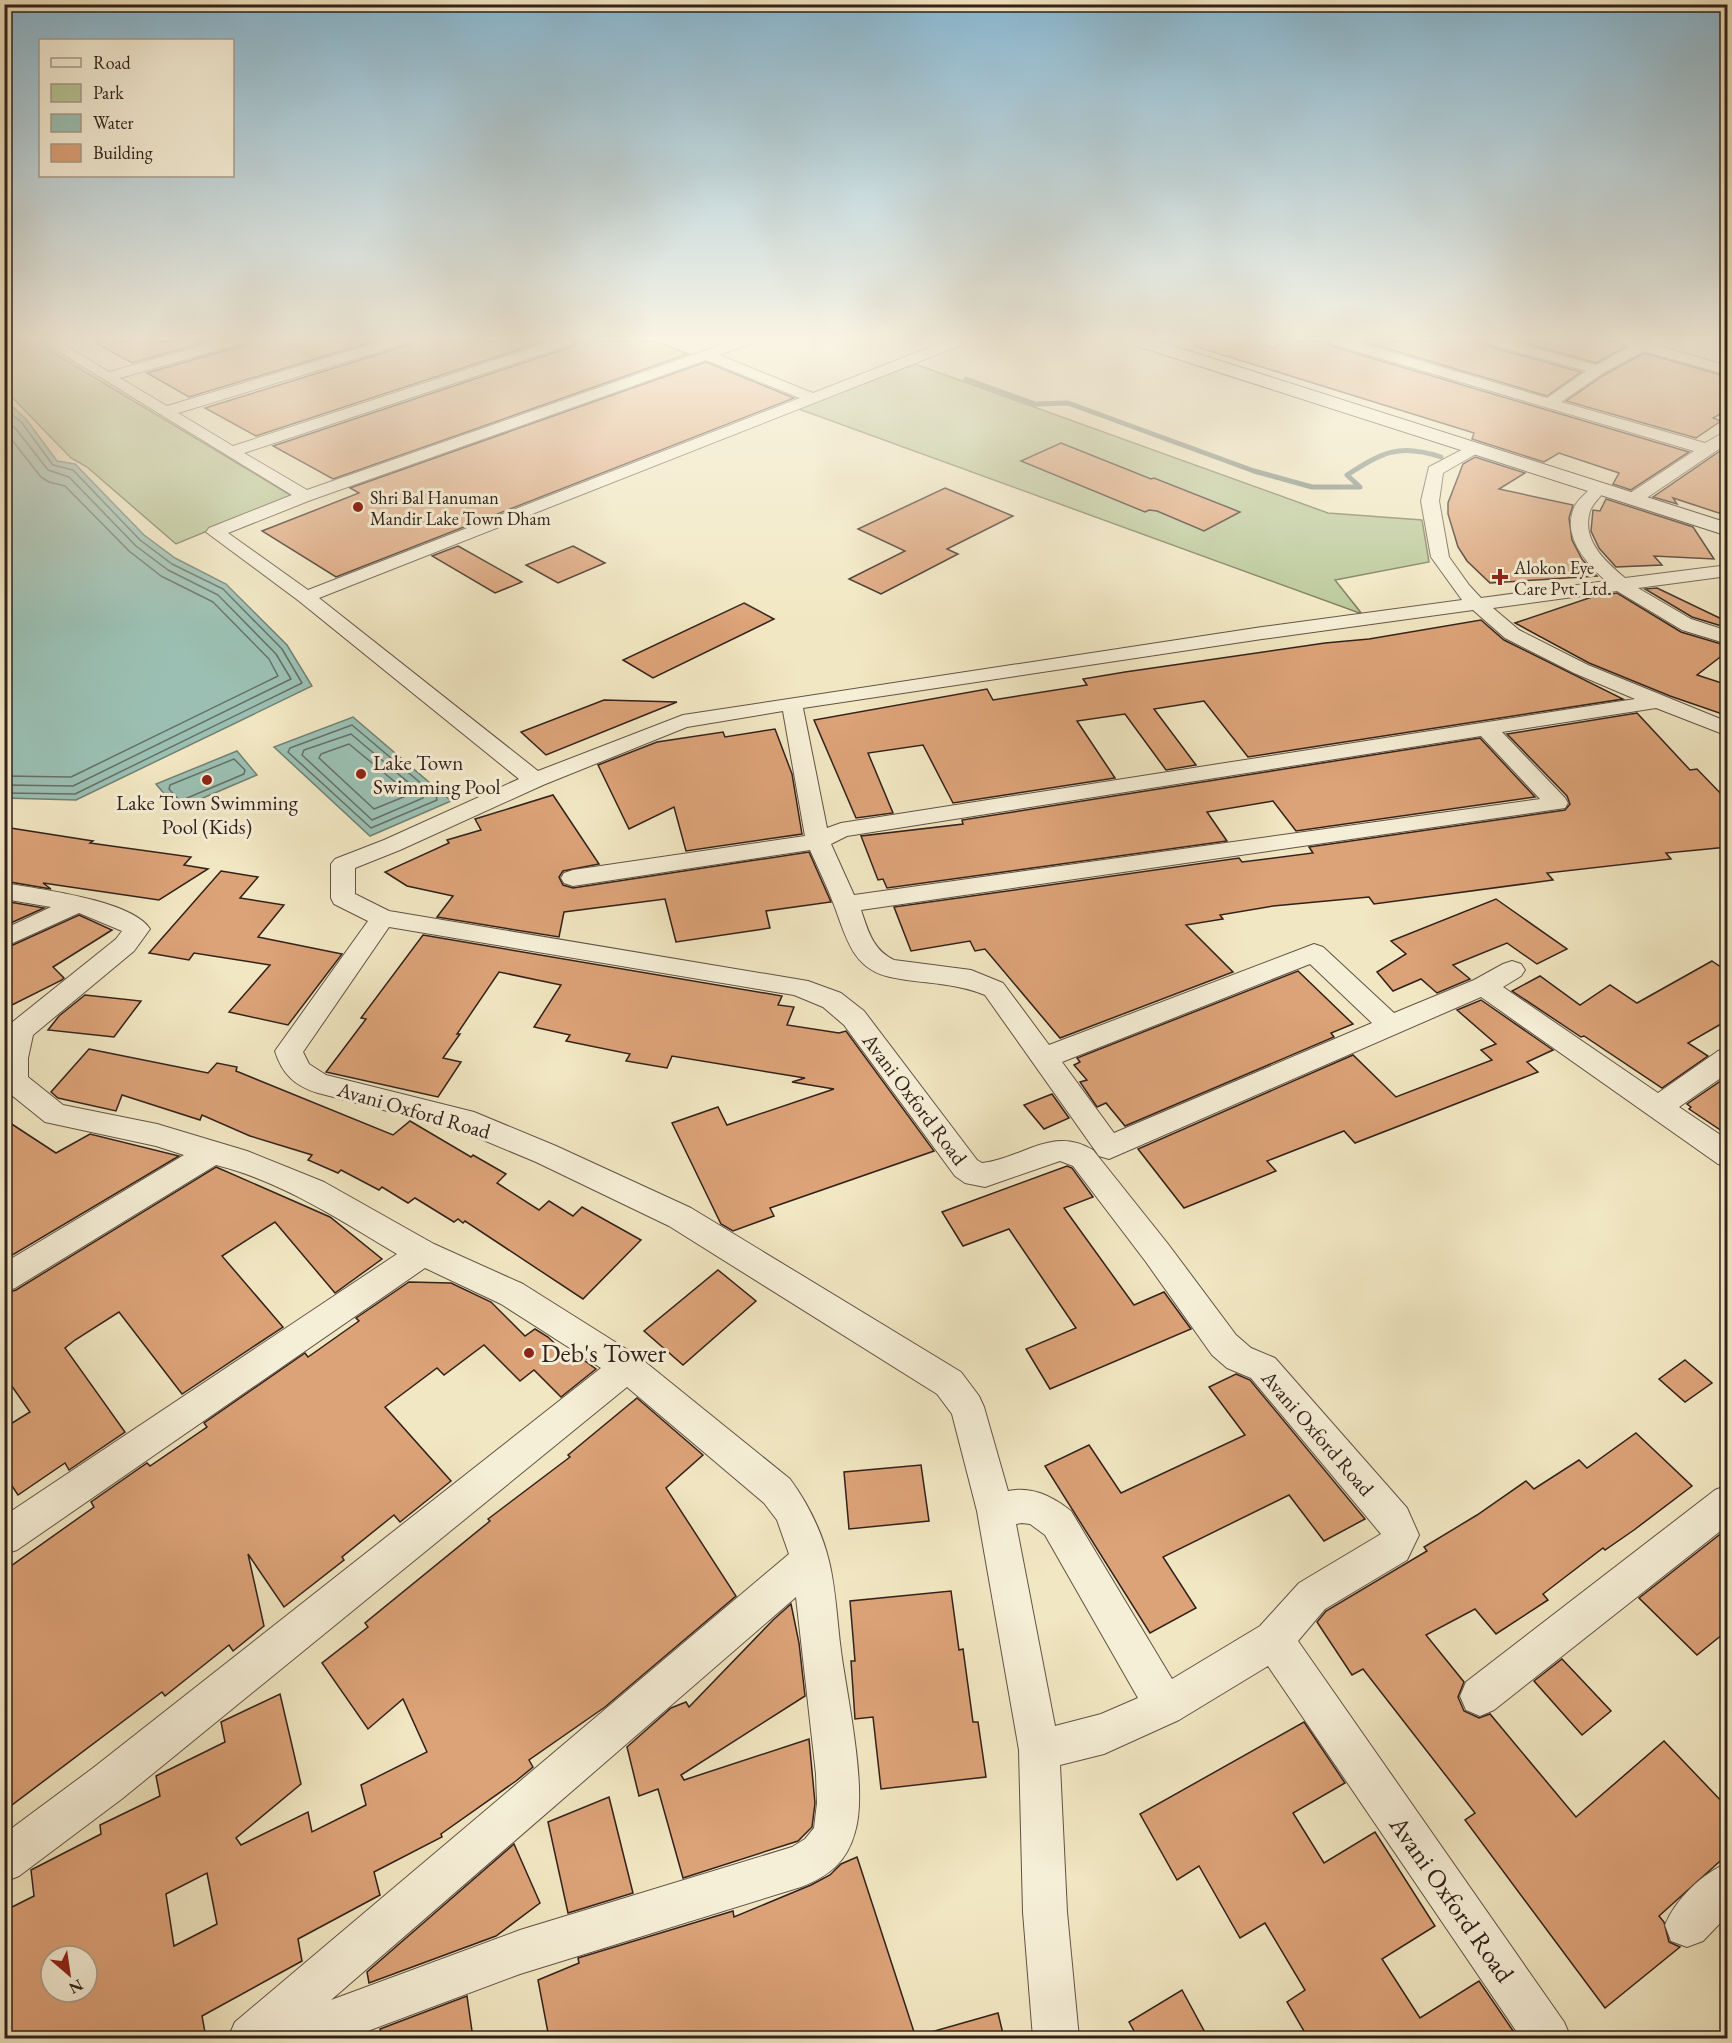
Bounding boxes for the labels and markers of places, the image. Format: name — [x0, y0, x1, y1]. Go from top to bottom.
place label: Shri Bal Hanuman Mandir Lake Town Dham — [370, 486, 551, 530]
marker: Shri Bal Hanuman Mandir Lake Town Dham — [351, 500, 365, 514]
place label: Alokon Eye Care Pvt. Ltd. — [1513, 556, 1611, 600]
marker: Alokon Eye Care Pvt. Ltd. — [1491, 568, 1509, 586]
place label: Lake Town Swimming Pool — [373, 749, 501, 800]
marker: Lake Town Swimming Pool — [354, 767, 368, 781]
marker: Lake Town Swimming Pool (Kids) — [200, 773, 214, 787]
place label: Lake Town Swimming Pool (Kids) — [116, 789, 299, 840]
place label: Deb's Tower — [541, 1336, 666, 1370]
marker: Deb's Tower — [522, 1346, 536, 1360]

